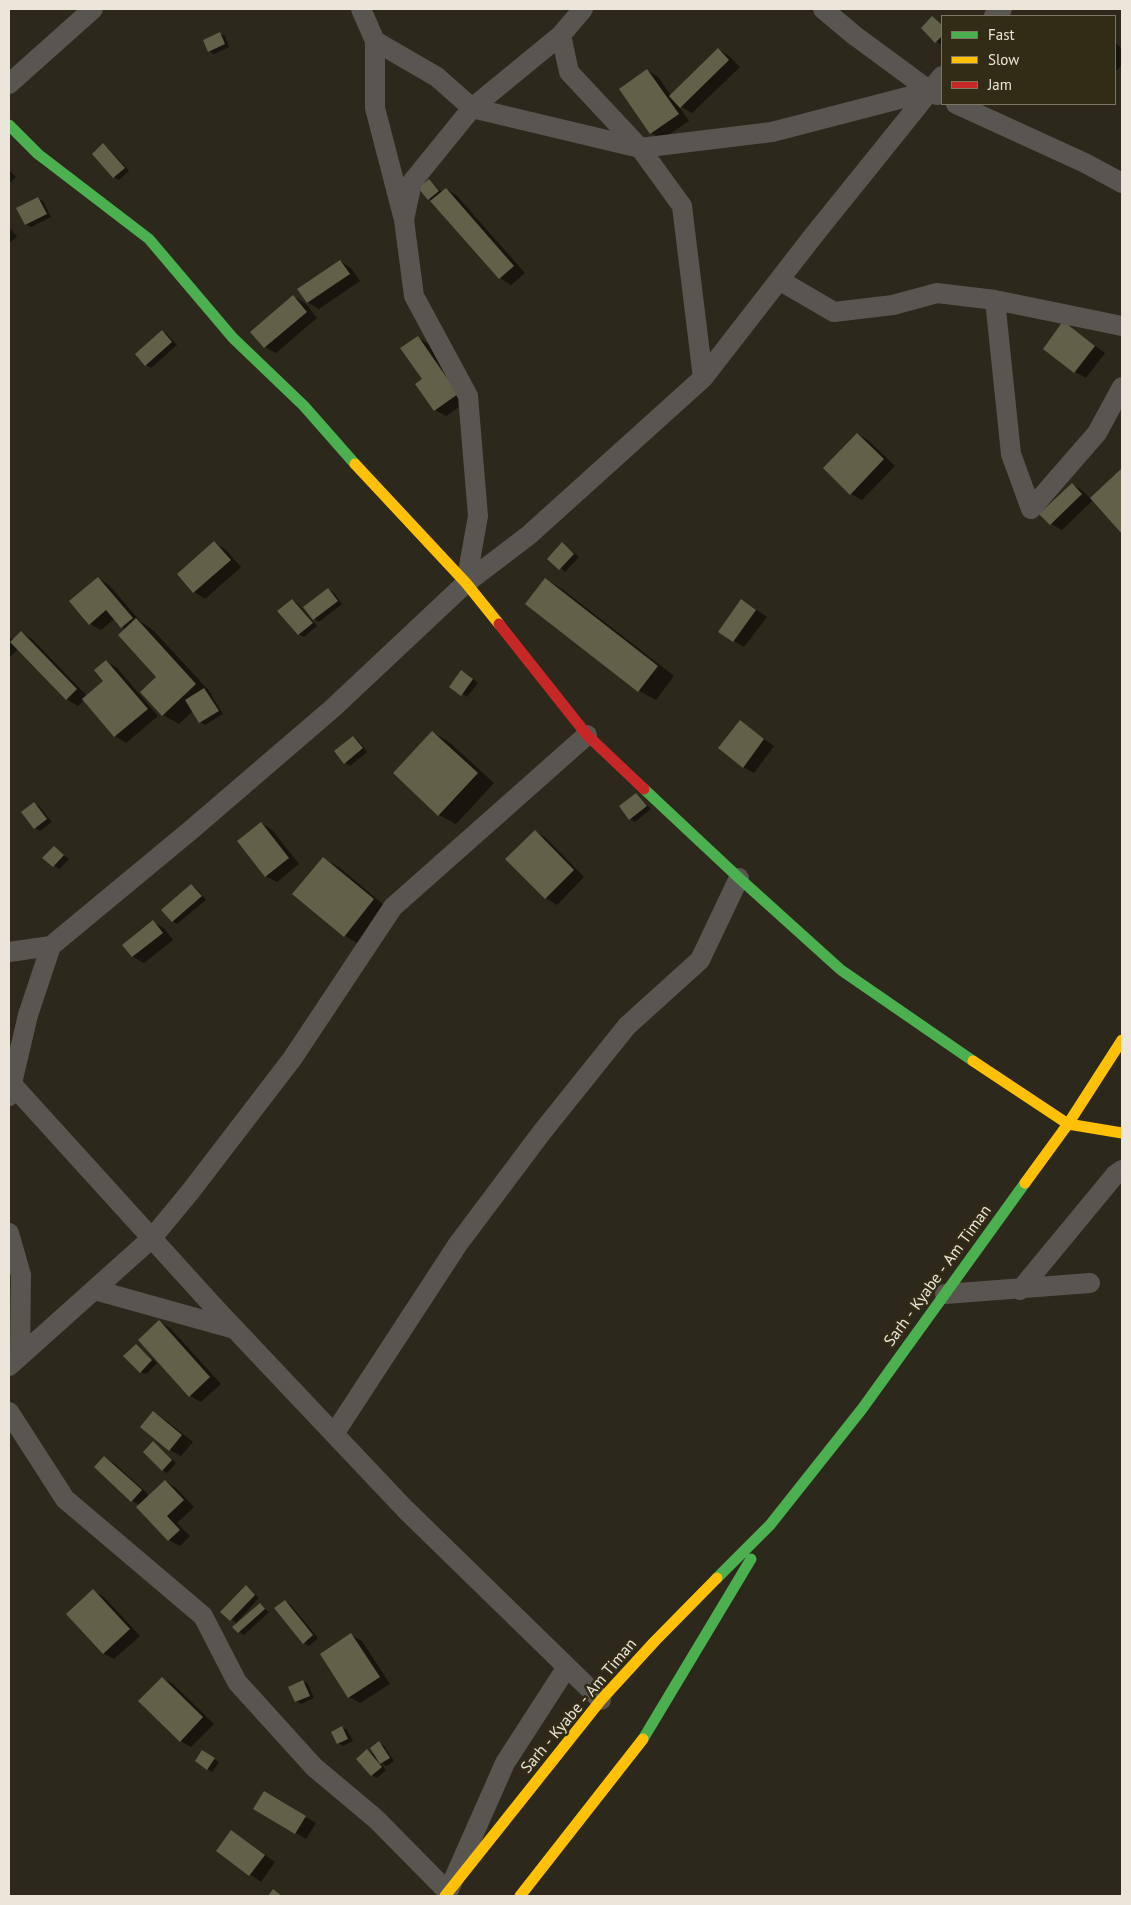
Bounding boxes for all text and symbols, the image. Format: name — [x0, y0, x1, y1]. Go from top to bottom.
legend — [941, 15, 1116, 105]
text: Fast — [988, 25, 1015, 44]
text: Slow — [988, 50, 1019, 69]
text: Jam — [988, 75, 1012, 94]
street label: Sarh - Kyabe - Am Timan — [880, 1202, 996, 1350]
street label: Sarh - Kyabe - Am Timan — [517, 1635, 641, 1777]

